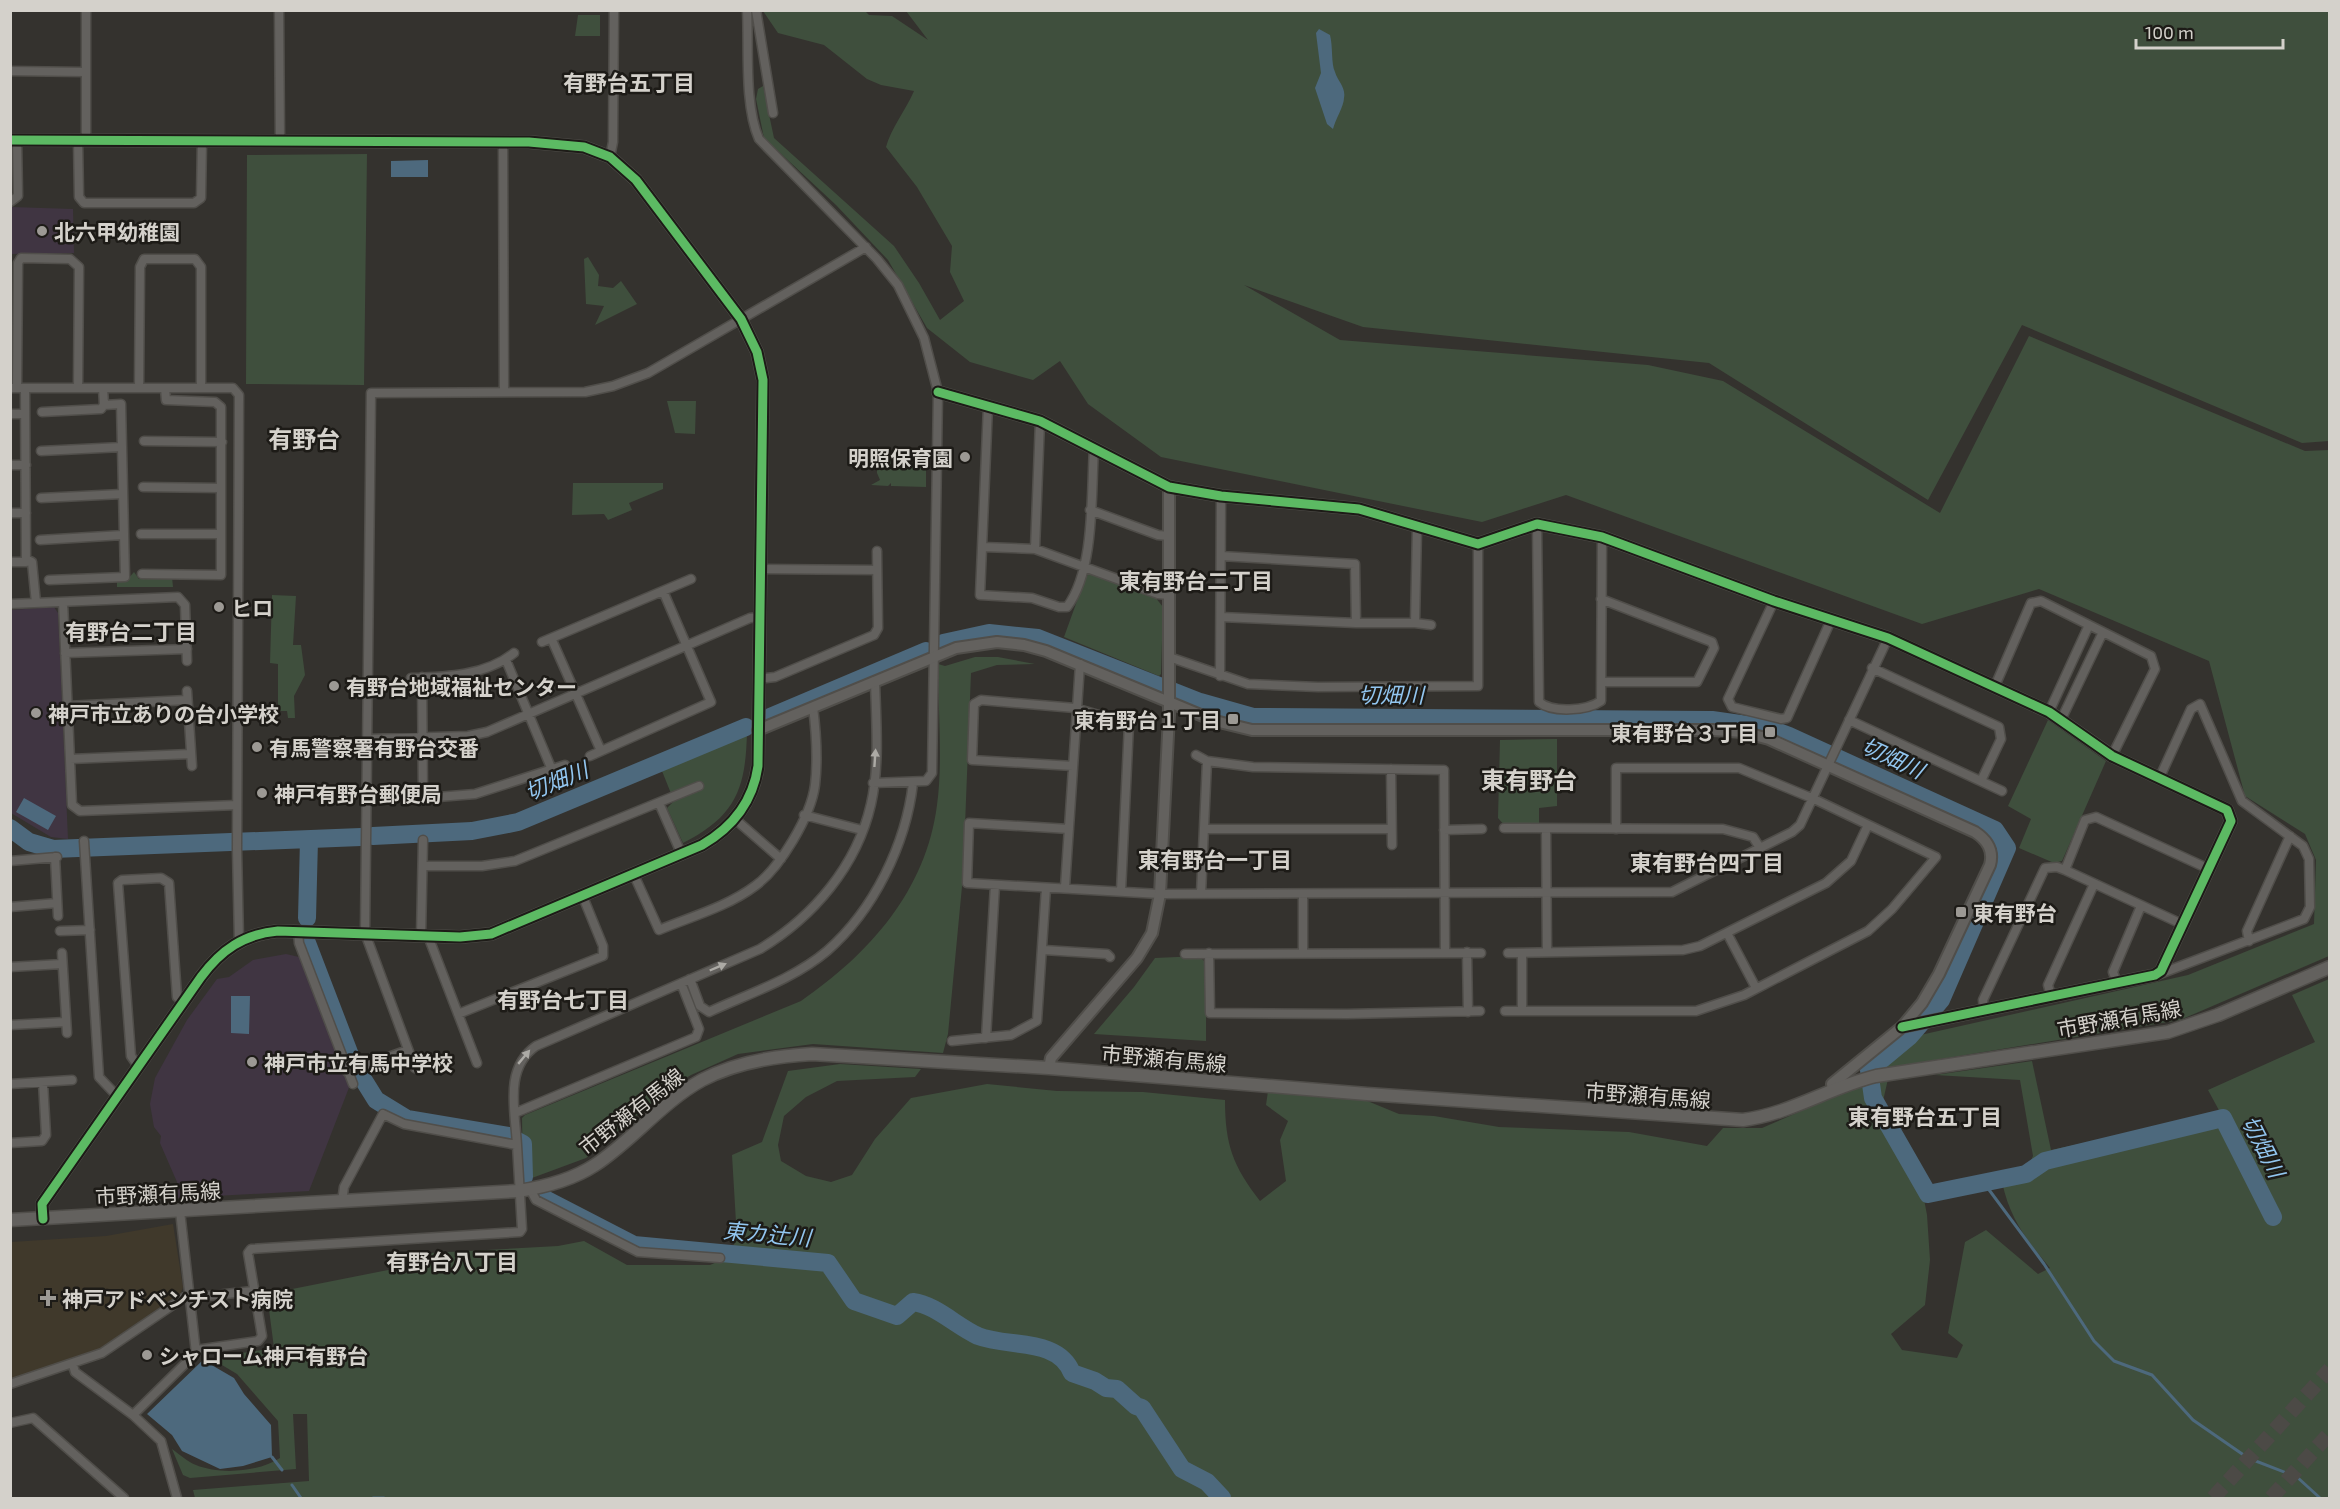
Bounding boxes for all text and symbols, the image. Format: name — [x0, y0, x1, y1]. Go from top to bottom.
scale bar — [2136, 12, 2283, 50]
text: 100 m — [2145, 21, 2194, 43]
district label: 有野台五丁目 — [563, 69, 695, 95]
place label: 北六甲幼稚園 — [54, 219, 180, 244]
marker: 北六甲幼稚園 — [35, 224, 49, 238]
district label: 有野台 — [268, 424, 340, 453]
place label: 明照保育園 — [848, 445, 953, 470]
marker: 明照保育園 — [958, 450, 972, 464]
district label: 東有野台二丁目 — [1119, 567, 1273, 593]
place label: ヒロ — [231, 595, 273, 620]
marker: ヒロ — [212, 600, 226, 614]
district label: 有野台二丁目 — [65, 618, 197, 644]
place label: 有野台地域福祉センター — [346, 674, 577, 699]
marker: 有野台地域福祉センター — [327, 679, 341, 693]
water label: 切畑川 — [1358, 681, 1426, 707]
place label: 神戸市立ありの台小学校 — [48, 701, 279, 726]
marker: 神戸市立ありの台小学校 — [29, 706, 43, 720]
place label: 東有野台１丁目 — [1074, 707, 1221, 732]
marker: 東有野台１丁目 — [1226, 712, 1240, 726]
place label: 東有野台３丁目 — [1611, 720, 1758, 745]
marker: 東有野台３丁目 — [1763, 725, 1777, 739]
water label: 切畑川 — [1858, 731, 1930, 784]
place label: 有馬警察署有野台交番 — [269, 735, 479, 760]
marker: 有馬警察署有野台交番 — [250, 740, 264, 754]
one-way arrow — [870, 749, 879, 768]
water label: 切畑川 — [521, 755, 593, 804]
district label: 東有野台 — [1481, 765, 1577, 794]
place label: 神戸有野台郵便局 — [274, 781, 442, 806]
marker: 神戸有野台郵便局 — [255, 786, 269, 800]
district label: 東有野台一丁目 — [1138, 846, 1292, 872]
district label: 東有野台四丁目 — [1630, 849, 1784, 875]
place label: 東有野台 — [1973, 900, 2057, 925]
marker: 東有野台 — [1954, 905, 1968, 919]
one-way arrow — [710, 962, 728, 972]
district label: 有野台七丁目 — [497, 986, 629, 1012]
street label: 市野瀬有馬線 — [2055, 995, 2183, 1041]
street label: 市野瀬有馬線 — [1100, 1040, 1228, 1076]
one-way arrow — [517, 1049, 530, 1065]
place label: 神戸市立有馬中学校 — [264, 1050, 453, 1075]
marker: 神戸市立有馬中学校 — [245, 1055, 259, 1069]
street label: 市野瀬有馬線 — [574, 1062, 688, 1160]
street label: 市野瀬有馬線 — [1584, 1078, 1712, 1112]
district label: 東有野台五丁目 — [1848, 1103, 2002, 1129]
water label: 切畑川 — [2237, 1111, 2291, 1183]
street label: 市野瀬有馬線 — [94, 1177, 222, 1209]
water label: 東カ辻川 — [722, 1216, 814, 1250]
district label: 有野台八丁目 — [386, 1248, 518, 1274]
place label: 神戸アドベンチスト病院 — [62, 1286, 293, 1311]
marker: 神戸アドベンチスト病院 — [39, 1289, 57, 1307]
place label: シャローム神戸有野台 — [159, 1343, 368, 1368]
marker: シャローム神戸有野台 — [140, 1348, 154, 1362]

